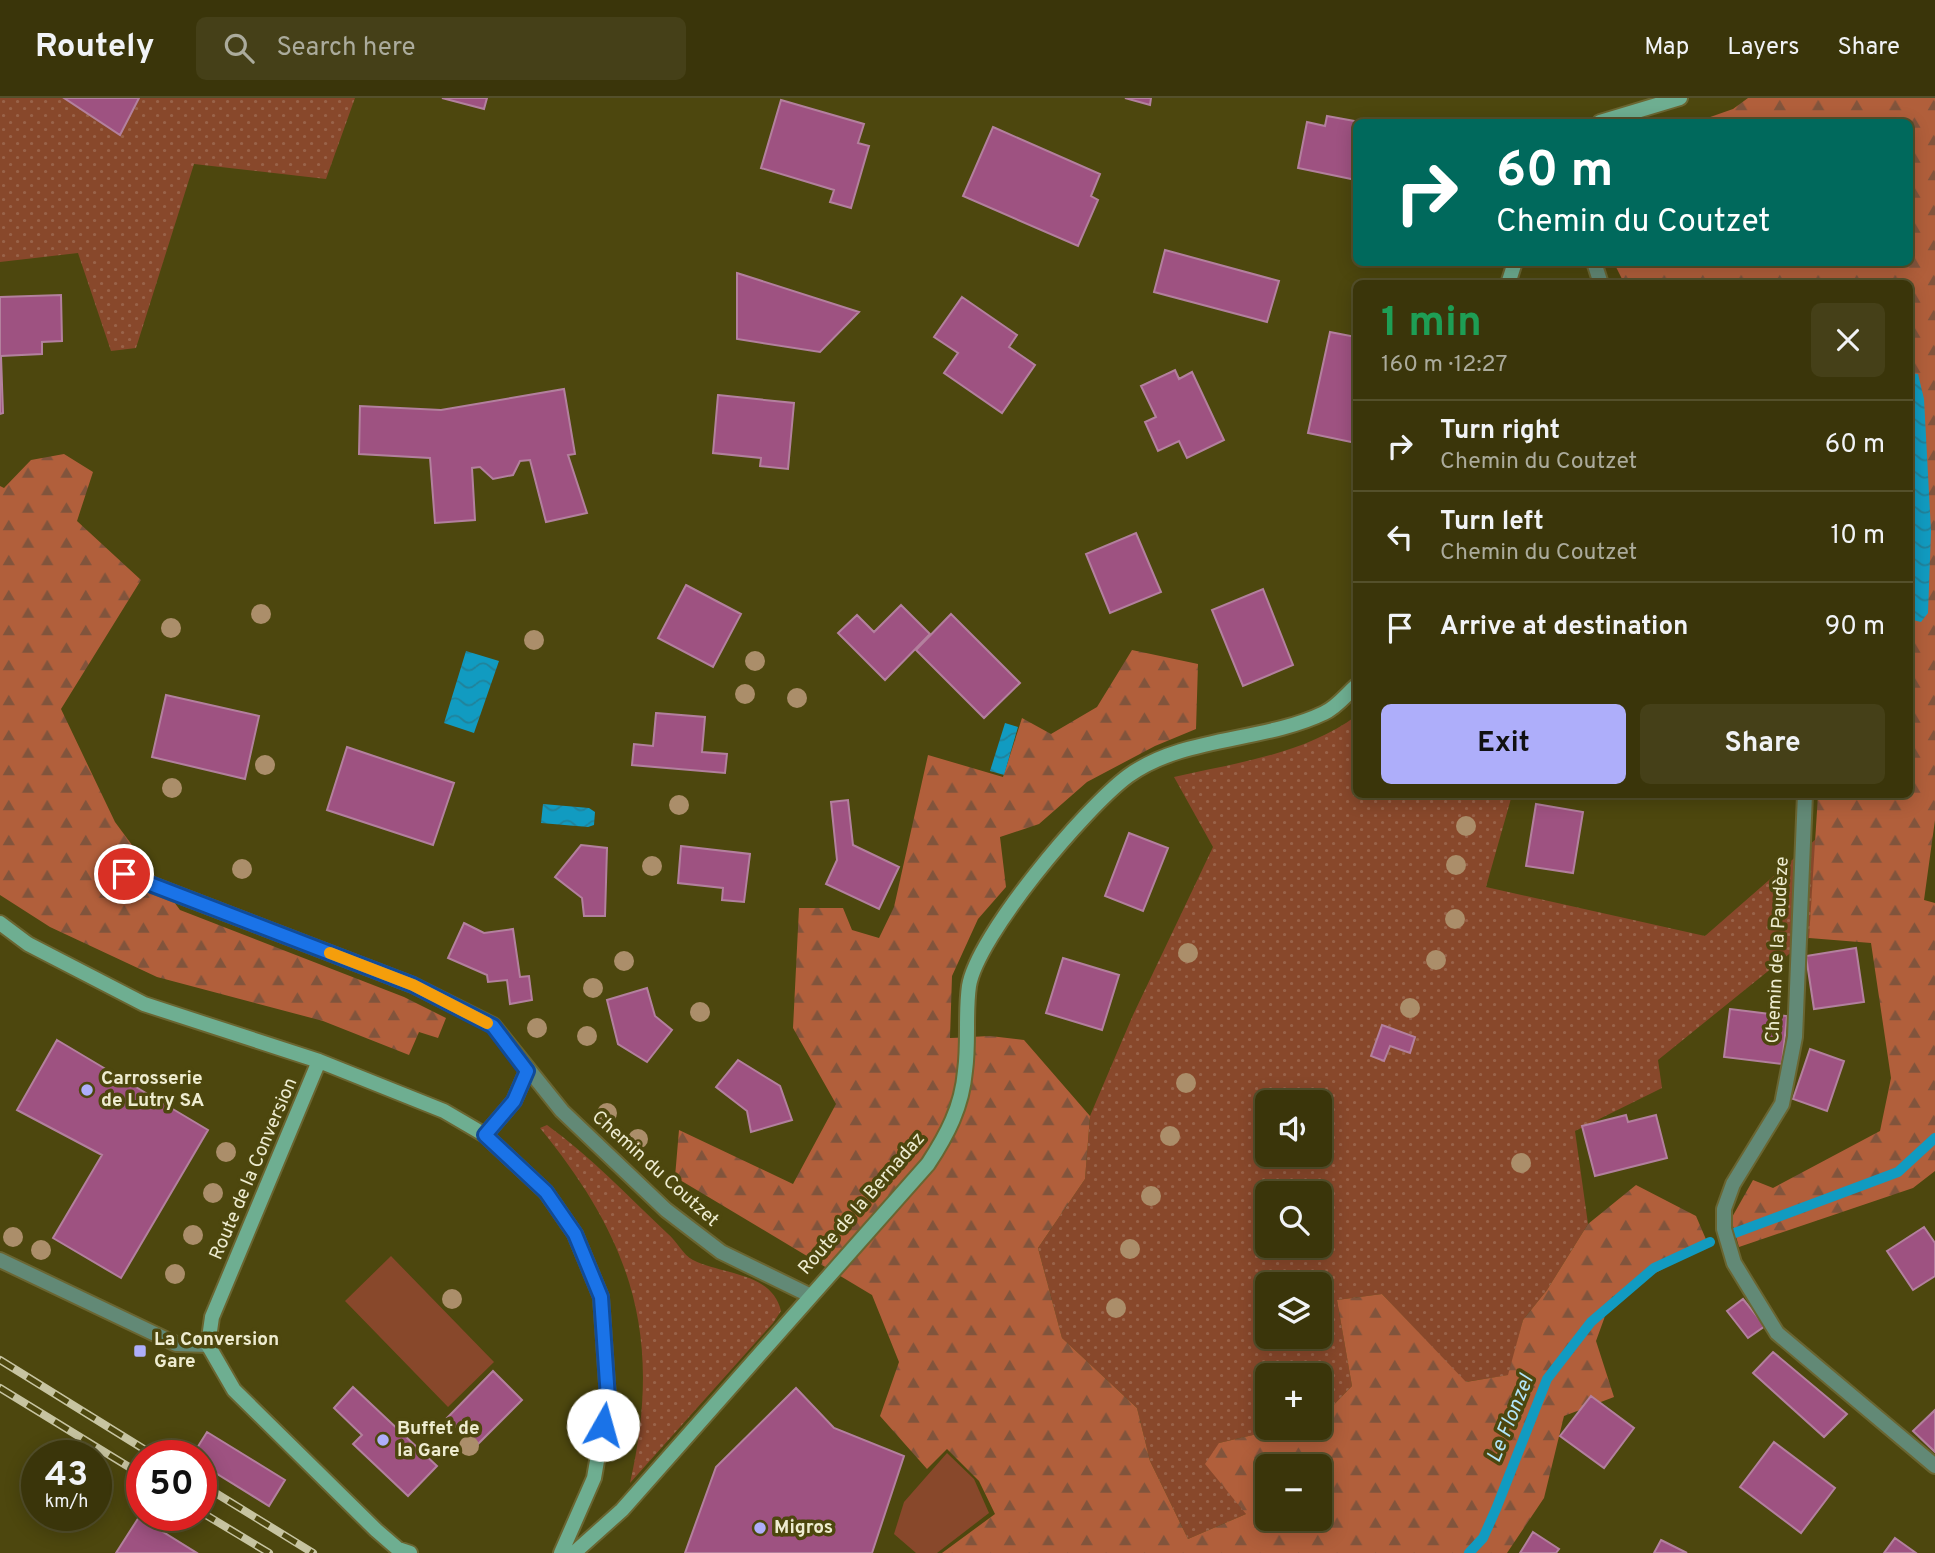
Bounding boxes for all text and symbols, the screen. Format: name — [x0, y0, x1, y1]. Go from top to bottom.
search box — [196, 17, 686, 80]
text: Routely — [35, 27, 154, 69]
icon: search — [220, 29, 258, 67]
text: Search here — [276, 32, 415, 65]
text: Map — [1644, 33, 1689, 63]
text: Layers — [1727, 33, 1799, 63]
text: Share — [1837, 33, 1900, 63]
text: 60 m — [1496, 142, 1614, 204]
icon: right — [1381, 147, 1472, 238]
text: Chemin du Coutzet — [1496, 203, 1770, 243]
text: 1 min — [1381, 298, 1482, 351]
button: close — [1811, 303, 1885, 377]
text: 160 m · 12:27 — [1381, 351, 1507, 380]
text: Turn right — [1440, 415, 1560, 448]
icon: right — [1381, 427, 1419, 465]
text: 60 m — [1825, 429, 1885, 462]
text: Chemin du Coutzet — [1440, 448, 1637, 477]
text: Turn left — [1440, 506, 1544, 539]
icon: left — [1381, 518, 1419, 556]
text: 10 m — [1830, 520, 1885, 553]
text: Chemin du Coutzet — [1440, 539, 1637, 568]
icon: arrive — [1381, 609, 1419, 647]
text: Arrive at destination — [1440, 611, 1688, 644]
text: 90 m — [1825, 611, 1885, 644]
button: Exit — [1381, 704, 1626, 784]
button: Share — [1640, 704, 1885, 784]
pin — [94, 844, 154, 904]
icon: arrive — [105, 855, 143, 893]
street label: Chemin de la Paudèze — [1761, 856, 1795, 1044]
place label: Carrosserie de Lutry SA — [101, 1067, 205, 1113]
street label: Route de la Conversion — [205, 1074, 303, 1264]
marker: Carrosserie de Lutry SA — [79, 1082, 95, 1098]
map controls — [1255, 1090, 1332, 1531]
button: sound — [1255, 1090, 1332, 1167]
street label: Chemin du Coutzet — [586, 1106, 724, 1232]
street label: Route de la Bernadaz — [793, 1128, 931, 1280]
button: search — [1255, 1181, 1332, 1258]
button: layers — [1255, 1272, 1332, 1349]
place label: La Conversion Gare — [154, 1328, 279, 1374]
marker: La Conversion Gare — [132, 1343, 148, 1359]
button: + — [1255, 1363, 1332, 1440]
water label: Le Flonzel — [1481, 1370, 1541, 1467]
position arrow — [566, 1388, 640, 1462]
place label: Buffet de la Gare — [397, 1417, 480, 1463]
marker: Buffet de la Gare — [375, 1432, 391, 1448]
speed limit sign: 50 — [126, 1440, 217, 1531]
text: 43 — [45, 1454, 88, 1498]
button: − — [1255, 1454, 1332, 1531]
text: km/h — [45, 1491, 88, 1514]
place label: Migros — [774, 1516, 833, 1540]
marker: Migros — [752, 1520, 768, 1536]

